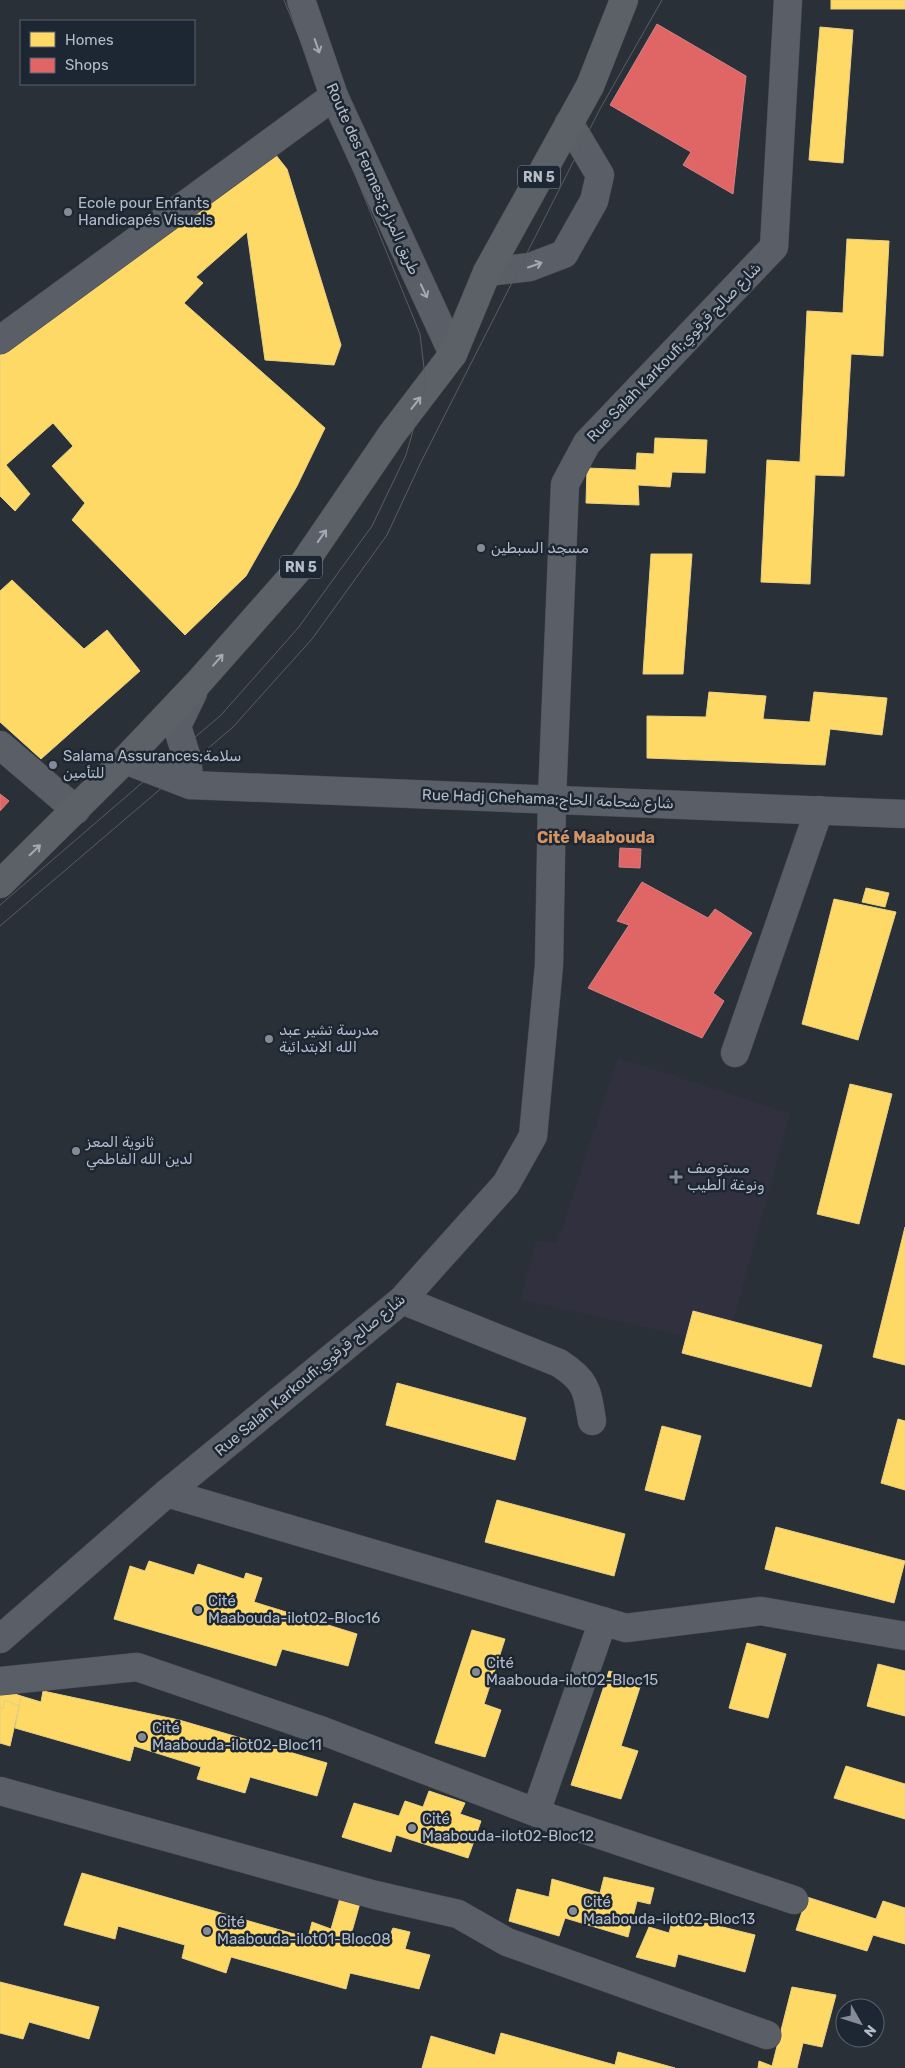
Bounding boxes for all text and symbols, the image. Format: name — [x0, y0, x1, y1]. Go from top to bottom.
legend — [20, 20, 195, 85]
text: Homes — [65, 31, 114, 49]
one-way arrow — [313, 38, 322, 53]
text: Shops — [65, 56, 109, 74]
street label: Route des Fermes;طريق المزارع — [321, 80, 423, 278]
road number: RN 5 — [518, 166, 560, 188]
place label: Ecole pour Enfants Handicapés Visuels — [78, 194, 214, 229]
marker: Ecole pour Enfants Handicapés Visuels — [62, 206, 74, 218]
street label: Rue Salah Karkoufi;شارع صالح قرقوي — [583, 258, 766, 447]
one-way arrow — [527, 260, 542, 269]
one-way arrow — [420, 283, 429, 298]
one-way arrow — [410, 397, 421, 410]
one-way arrow — [317, 529, 327, 543]
place label: مسجد السبطين — [491, 539, 589, 557]
marker: مسجد السبطين — [475, 542, 487, 554]
road number: RN 5 — [280, 556, 322, 578]
one-way arrow — [212, 654, 224, 667]
place label: Salama Assurances;سلامة للتأمين — [63, 747, 242, 782]
marker: Salama Assurances;سلامة للتأمين — [47, 759, 59, 771]
street label: Rue Hadj Chehama;شارع شحامة الحاج — [422, 786, 674, 814]
district label: Cité Maabouda — [537, 828, 655, 847]
one-way arrow — [29, 844, 41, 856]
place label: مدرسة تشير عبد الله الابتدائية — [279, 1021, 379, 1056]
marker: مدرسة تشير عبد الله الابتدائية — [263, 1033, 275, 1045]
place label: ثانوية المعز لدين الله الفاطمي — [85, 1133, 193, 1171]
marker: ثانوية المعز لدين الله الفاطمي — [70, 1145, 82, 1157]
place label: مستوصف ونوغة الطيب — [687, 1159, 765, 1195]
marker: مستوصف ونوغة الطيب — [669, 1170, 683, 1184]
street label: Rue Salah Karkoufi;شارع صالح قرقوي — [211, 1290, 410, 1461]
place label: Cité Maabouda-ilot02-Bloc16 — [208, 1592, 380, 1627]
marker: Cité Maabouda-ilot02-Bloc16 — [192, 1604, 204, 1616]
place label: Cité Maabouda-ilot02-Bloc15 — [486, 1654, 658, 1689]
marker: Cité Maabouda-ilot02-Bloc15 — [470, 1666, 482, 1678]
place label: Cité Maabouda-ilot02-Bloc11 — [152, 1719, 322, 1754]
marker: Cité Maabouda-ilot02-Bloc11 — [136, 1731, 148, 1743]
place label: Cité Maabouda-ilot02-Bloc12 — [422, 1810, 594, 1845]
marker: Cité Maabouda-ilot02-Bloc12 — [406, 1822, 418, 1834]
place label: Cité Maabouda-ilot02-Bloc13 — [583, 1893, 755, 1928]
marker: Cité Maabouda-ilot02-Bloc13 — [567, 1905, 579, 1917]
place label: Cité Maabouda-ilot01-Bloc08 — [217, 1913, 391, 1948]
marker: Cité Maabouda-ilot01-Bloc08 — [201, 1925, 213, 1937]
north arrow — [835, 1998, 885, 2048]
text: N — [860, 2022, 879, 2040]

